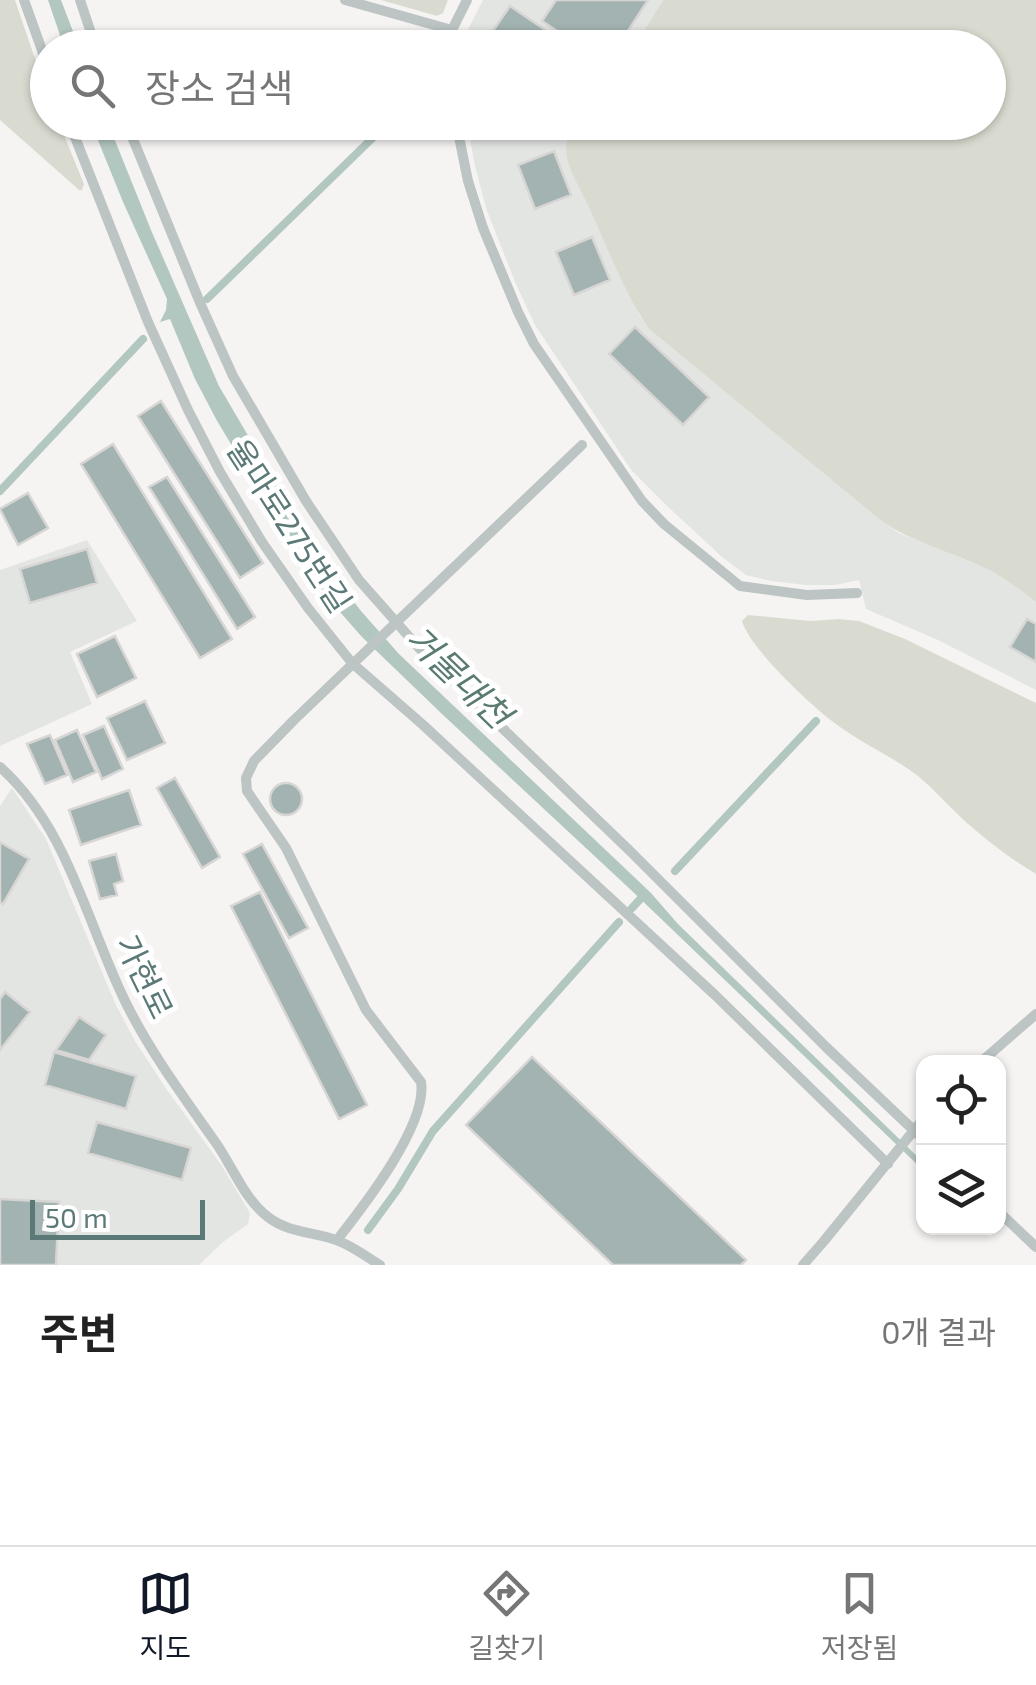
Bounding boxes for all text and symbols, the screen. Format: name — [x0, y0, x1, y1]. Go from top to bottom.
search box — [30, 30, 1006, 140]
icon: search — [65, 58, 120, 113]
text: 장소 검색 — [145, 64, 293, 110]
street label: 율마로275번길 — [221, 431, 361, 619]
water label: 거물대천 — [398, 616, 523, 738]
street label: 가현로 — [109, 928, 182, 1024]
map controls — [916, 1055, 1006, 1235]
button: locate — [916, 1055, 1006, 1145]
button: layers — [916, 1145, 1006, 1235]
scale bar — [30, 1195, 205, 1240]
text: 50 m — [45, 1200, 108, 1234]
text: 주변 — [40, 1307, 117, 1357]
text: 0개 결과 — [881, 1312, 996, 1350]
tab: 지도 — [138, 1566, 193, 1666]
tab: 길찾기 — [468, 1566, 545, 1666]
tab: 저장됨 — [821, 1566, 898, 1666]

